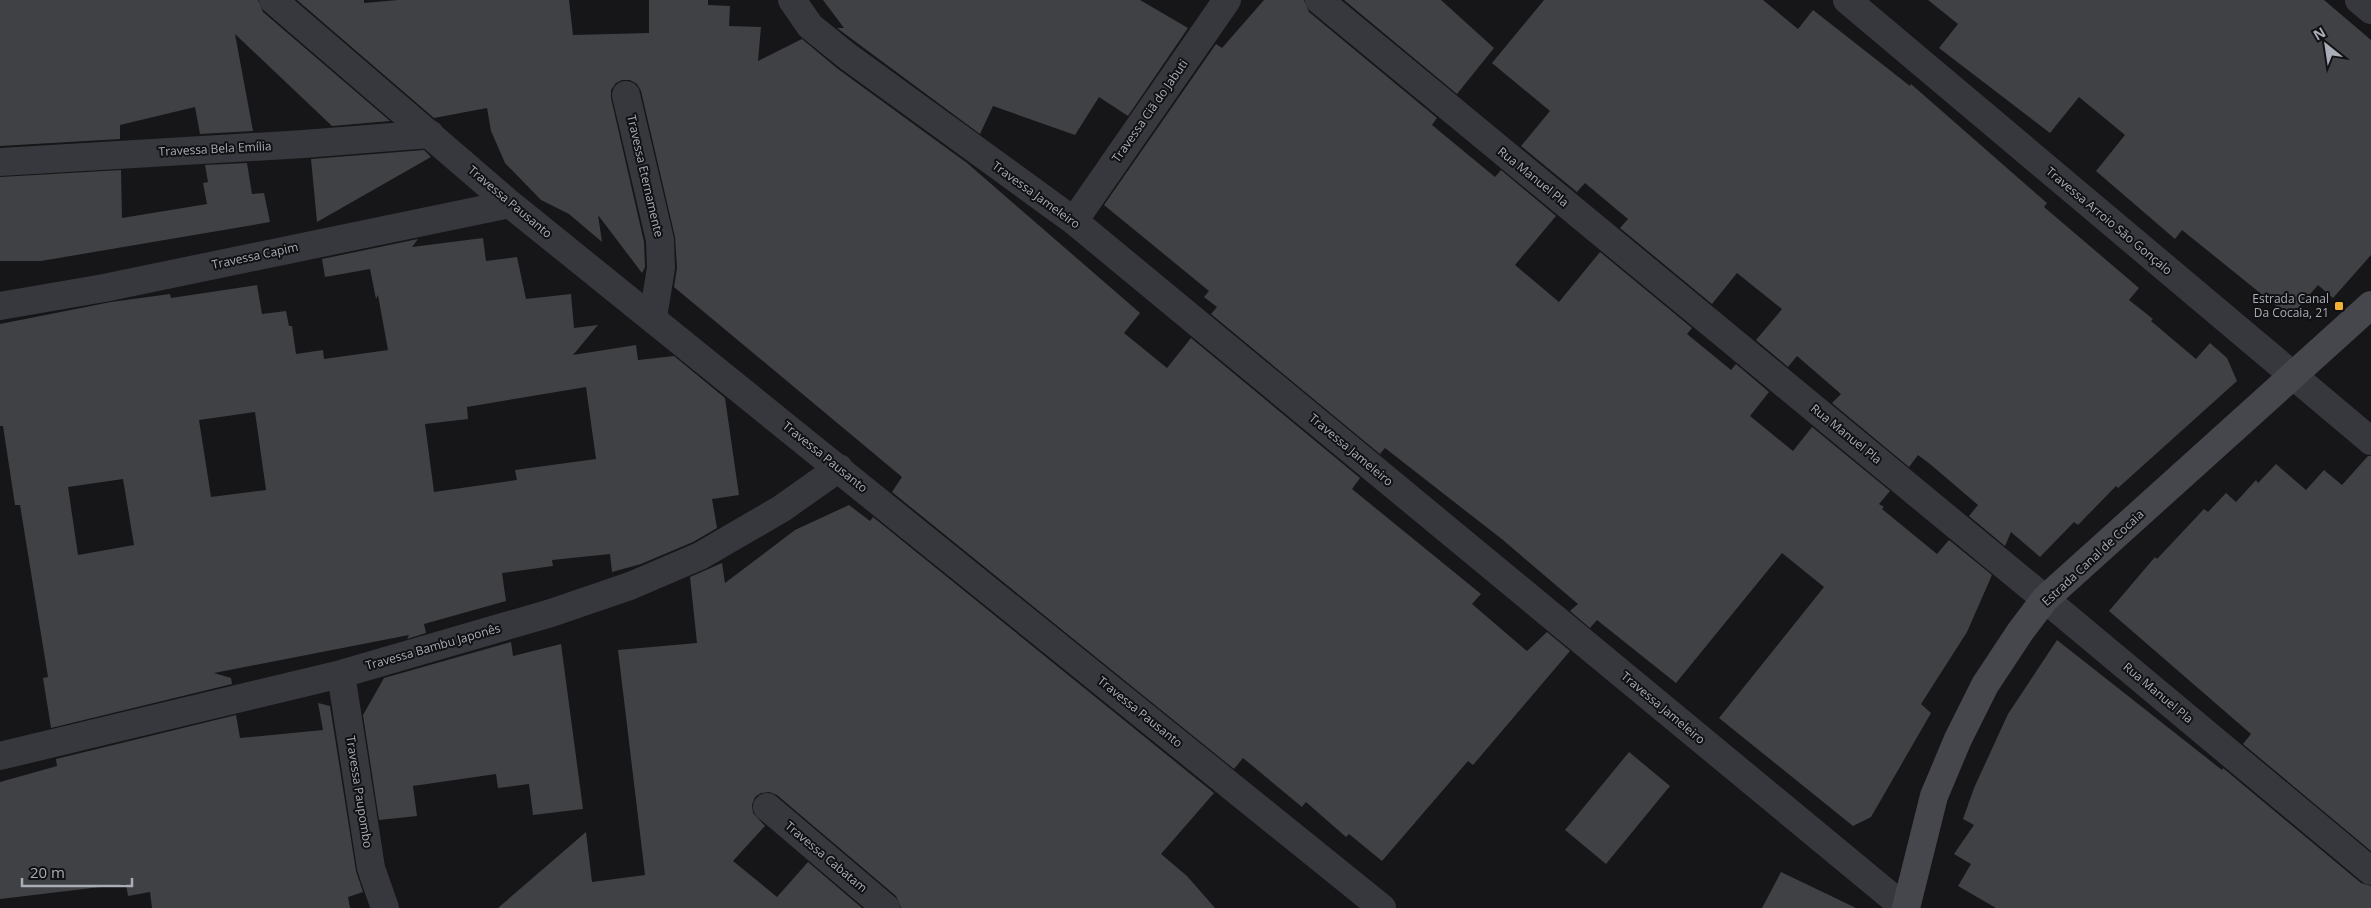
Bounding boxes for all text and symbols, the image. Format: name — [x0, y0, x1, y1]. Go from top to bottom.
north arrow — [2301, 20, 2351, 70]
text: N — [2310, 22, 2329, 44]
street label: Travessa Ciã do Jabuti — [1108, 56, 1192, 166]
street label: Travessa Eternamente — [623, 113, 668, 239]
street label: Travessa Bela Emília — [158, 137, 272, 160]
street label: Rua Manuel Pla — [1494, 143, 1572, 210]
street label: Travessa Jameleiro — [989, 157, 1084, 232]
street label: Travessa Pausanto — [465, 161, 556, 242]
street label: Travessa Arroio São Gonçalo — [2043, 163, 2176, 278]
street label: Travessa Capim — [210, 238, 300, 273]
place label: Estrada Canal Da Cocaia, 21 — [2252, 290, 2329, 321]
marker: Estrada Canal Da Cocaia, 21 — [2333, 300, 2345, 312]
street label: Rua Manuel Pla — [1807, 400, 1885, 467]
street label: Travessa Jameleiro — [1306, 409, 1397, 490]
street label: Travessa Pausanto — [779, 417, 871, 496]
street label: Estrada Canal de Cocaia — [2038, 506, 2147, 609]
street label: Travessa Bambu Japonês — [363, 619, 503, 674]
street label: Rua Manuel Pla — [2120, 658, 2197, 727]
street label: Travessa Jameleiro — [1618, 667, 1709, 748]
street label: Travessa Pausanto — [1094, 672, 1186, 751]
street label: Travessa Paupombo — [342, 734, 377, 849]
street label: Travessa Cabatam — [782, 817, 871, 896]
scale bar — [22, 856, 132, 888]
text: 20 m — [30, 862, 65, 882]

